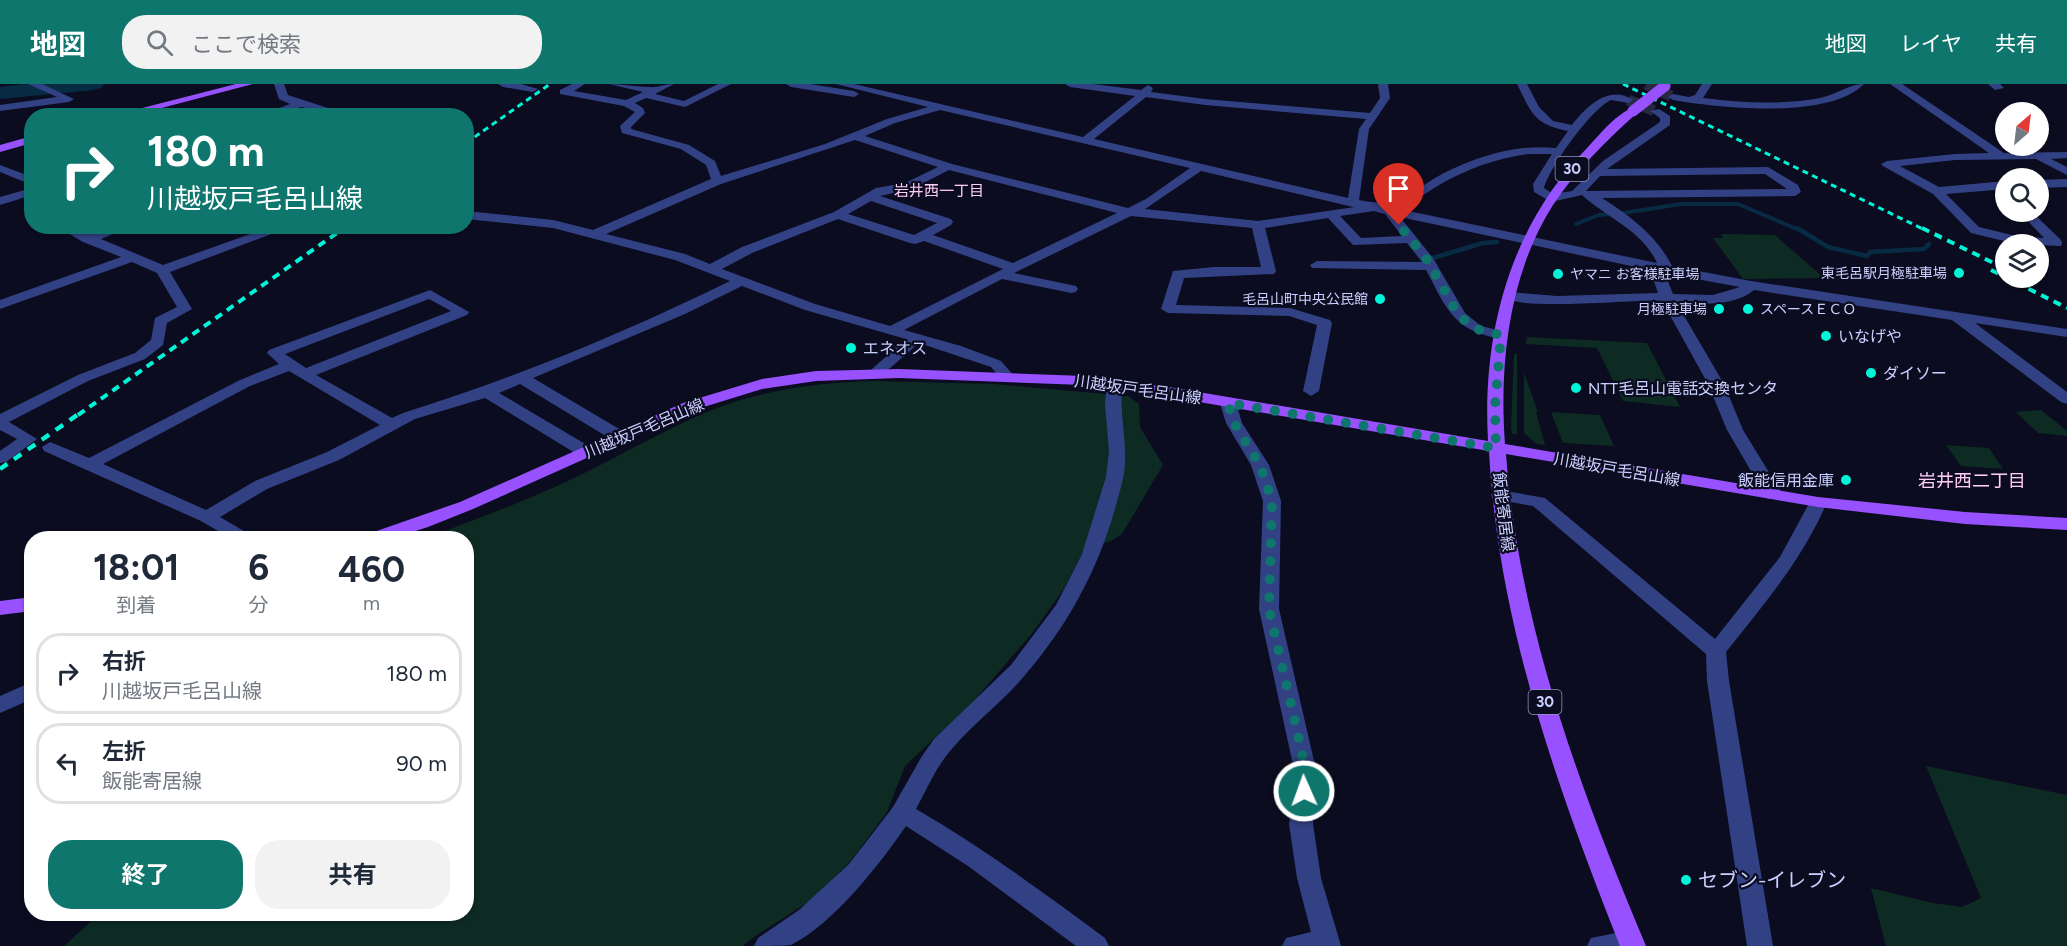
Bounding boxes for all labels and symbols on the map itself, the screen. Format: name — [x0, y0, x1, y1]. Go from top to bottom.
north arrow — [1995, 102, 2049, 156]
road number: 30 — [1556, 157, 1588, 181]
pin — [1373, 163, 1424, 225]
district label: 岩井西一丁目 — [894, 182, 984, 200]
place label: 東毛呂駅月極駐車場 — [1821, 265, 1947, 282]
place label: ヤマニ お客様駐車場 — [1570, 266, 1699, 283]
marker: 東毛呂駅月極駐車場 — [1952, 266, 1966, 280]
marker: ヤマニ お客様駐車場 — [1551, 267, 1565, 281]
place label: 毛呂山町中央公民館 — [1242, 291, 1368, 308]
marker: 毛呂山町中央公民館 — [1373, 292, 1387, 306]
place label: 月極駐車場 — [1637, 301, 1707, 318]
place label: スペースＥＣＯ — [1760, 301, 1856, 318]
marker: 月極駐車場 — [1712, 302, 1726, 316]
marker: スペースＥＣＯ — [1741, 302, 1755, 316]
place label: いなげや — [1838, 327, 1902, 346]
marker: いなげや — [1819, 329, 1833, 343]
place label: エネオス — [863, 339, 927, 358]
marker: エネオス — [844, 341, 858, 355]
place label: ダイソー — [1883, 364, 1947, 383]
marker: ダイソー — [1864, 366, 1878, 380]
street label: 川越坂戸毛呂山線 — [1073, 371, 1203, 408]
place label: NTT毛呂山電話交換センタ — [1588, 379, 1778, 398]
marker: NTT毛呂山電話交換センタ — [1569, 381, 1583, 395]
street label: 川越坂戸毛呂山線 — [582, 395, 707, 462]
street label: 川越坂戸毛呂山線 — [1552, 449, 1682, 490]
district label: 岩井西二丁目 — [1918, 470, 2026, 492]
street label: 飯能寄居線 — [1489, 471, 1518, 553]
place label: 飯能信用金庫 — [1738, 471, 1834, 490]
marker: 飯能信用金庫 — [1839, 473, 1853, 487]
road number: 30 — [1528, 690, 1562, 714]
position arrow — [1272, 759, 1336, 823]
place label: セブン-イレブン — [1698, 868, 1846, 892]
marker: セブン-イレブン — [1679, 873, 1693, 887]

